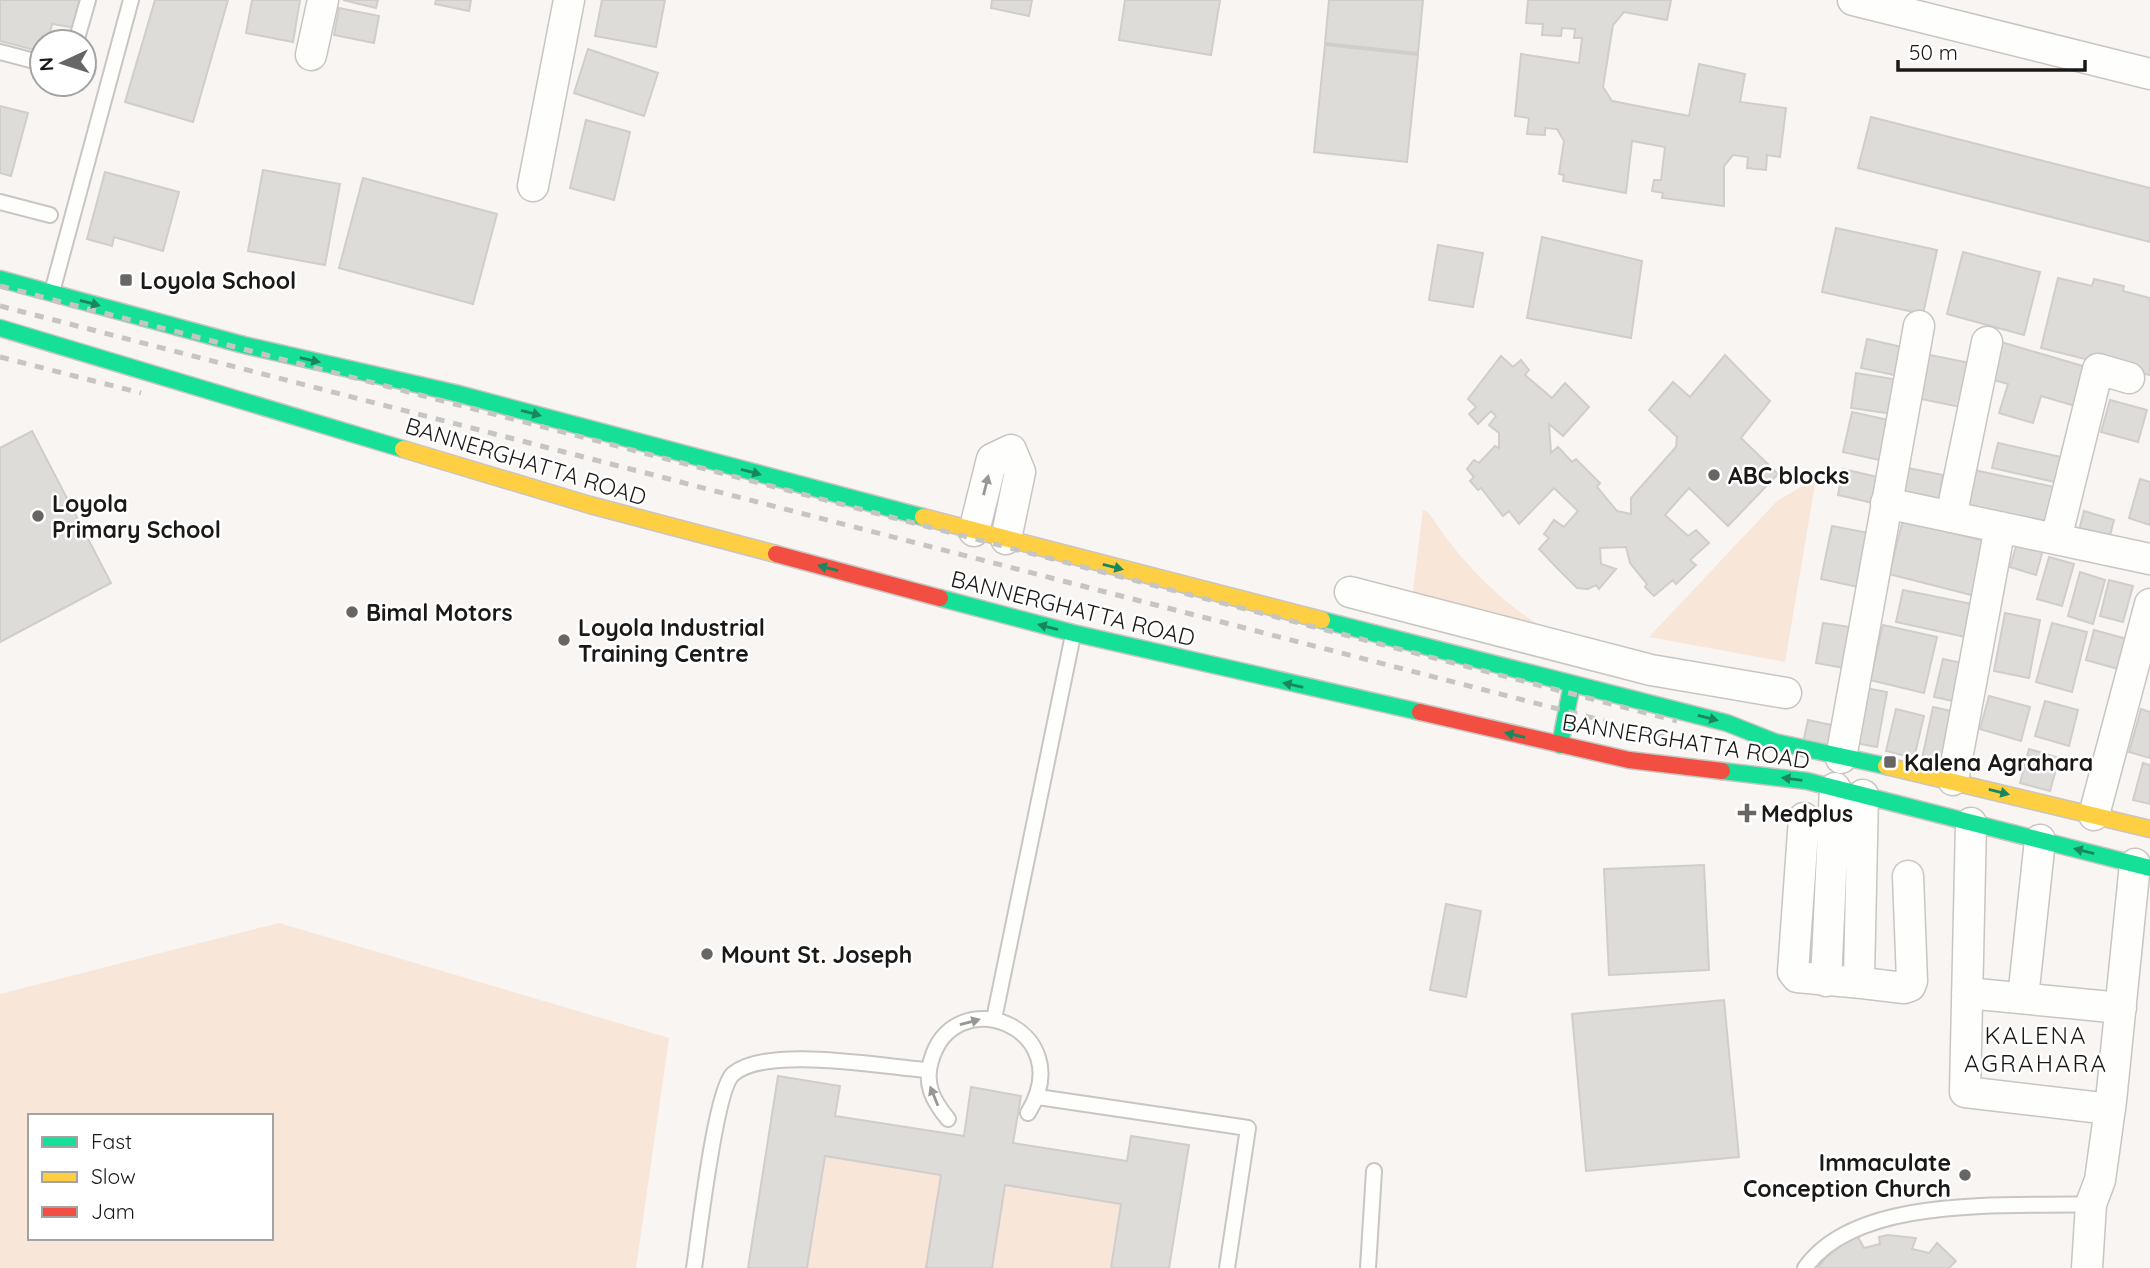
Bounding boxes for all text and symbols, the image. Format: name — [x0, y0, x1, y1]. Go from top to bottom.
north arrow — [28, 28, 98, 98]
scale bar — [1898, 28, 2085, 72]
text: 50 m — [1909, 39, 1958, 65]
text: N — [34, 56, 58, 72]
place label: Loyola School — [140, 266, 296, 295]
marker: Loyola School — [118, 272, 134, 288]
one-way arrow — [79, 299, 100, 309]
one-way arrow — [299, 354, 321, 365]
one-way arrow — [520, 408, 542, 419]
street label: BANNERGHATTA ROAD — [402, 411, 650, 511]
place label: ABC blocks — [1728, 461, 1849, 490]
one-way arrow — [740, 467, 762, 478]
marker: ABC blocks — [1706, 467, 1722, 483]
one-way arrow — [981, 474, 992, 496]
place label: Loyola Primary School — [52, 489, 221, 544]
marker: Loyola Primary School — [30, 508, 46, 524]
one-way arrow — [817, 562, 839, 573]
one-way arrow — [1102, 562, 1124, 573]
street label: BANNERGHATTA ROAD — [948, 564, 1198, 652]
place label: Bimal Motors — [366, 598, 513, 627]
marker: Bimal Motors — [344, 604, 360, 620]
place label: Loyola Industrial Training Centre — [578, 613, 765, 668]
one-way arrow — [1036, 621, 1058, 632]
marker: Loyola Industrial Training Centre — [556, 632, 572, 648]
one-way arrow — [1282, 679, 1304, 690]
street label: BANNERGHATTA ROAD — [1560, 707, 1812, 775]
one-way arrow — [1697, 713, 1719, 724]
one-way arrow — [1504, 729, 1526, 740]
place label: Kalena Agrahara — [1904, 748, 2093, 777]
marker: Kalena Agrahara — [1882, 754, 1898, 770]
one-way arrow — [1780, 774, 1802, 785]
one-way arrow — [1988, 787, 2010, 798]
place label: Medplus — [1761, 799, 1853, 828]
marker: Medplus — [1739, 805, 1755, 821]
one-way arrow — [2073, 845, 2095, 856]
place label: Mount St. Joseph — [721, 940, 912, 969]
marker: Mount St. Joseph — [699, 946, 715, 962]
one-way arrow — [959, 1016, 981, 1027]
district label: KALENA AGRAHARA — [1964, 1020, 2108, 1078]
one-way arrow — [928, 1086, 939, 1107]
legend — [28, 1114, 273, 1240]
text: Fast — [91, 1128, 132, 1154]
place label: Immaculate Conception Church — [1743, 1148, 1951, 1203]
text: Slow — [91, 1163, 136, 1189]
marker: Immaculate Conception Church — [1957, 1167, 1973, 1183]
text: Jam — [91, 1198, 135, 1224]

